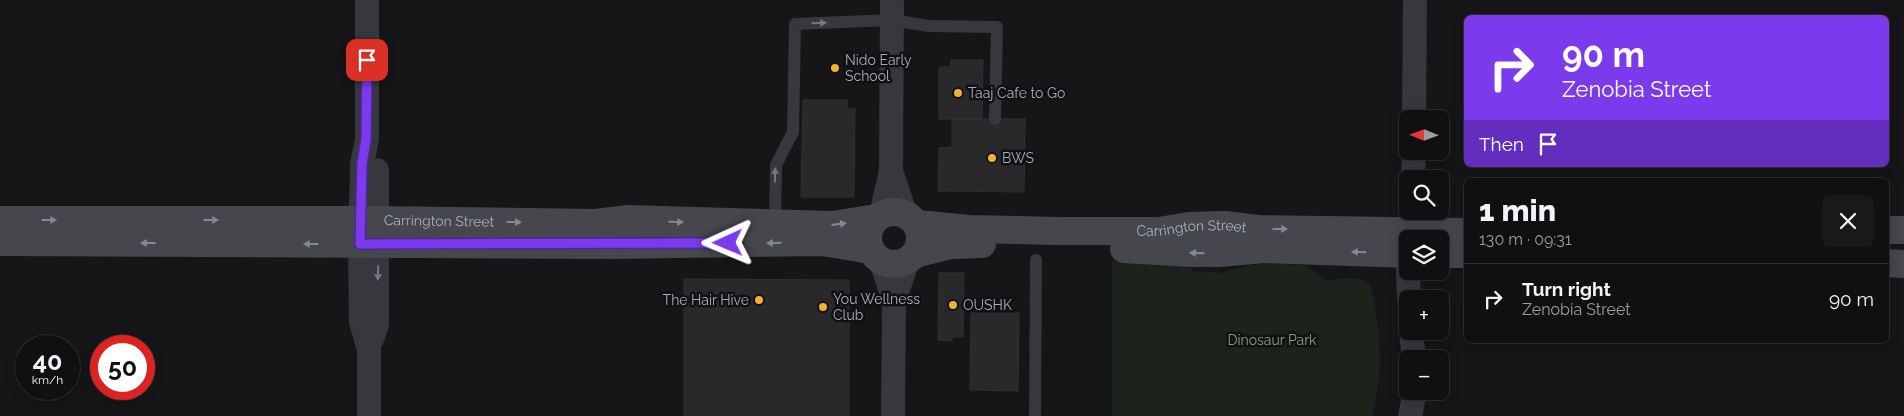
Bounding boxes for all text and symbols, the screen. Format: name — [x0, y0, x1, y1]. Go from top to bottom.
one-way arrow — [811, 19, 827, 27]
text: 90 m — [1562, 34, 1645, 75]
icon: right — [1479, 35, 1544, 100]
pin — [346, 39, 388, 81]
icon: arrive — [353, 46, 381, 74]
place label: Nido Early School — [845, 52, 912, 84]
marker: Nido Early School — [829, 62, 841, 74]
text: Zenobia Street — [1562, 76, 1711, 102]
place label: Taaj Cafe to Go — [968, 85, 1065, 101]
marker: Taaj Cafe to Go — [952, 87, 964, 99]
north arrow — [1399, 110, 1449, 160]
map controls — [1399, 110, 1449, 400]
icon: arrive — [1534, 130, 1562, 158]
text: Then — [1479, 133, 1524, 155]
place label: BWS — [1002, 150, 1034, 166]
marker: BWS — [986, 152, 998, 164]
one-way arrow — [772, 167, 780, 183]
button: search — [1399, 170, 1449, 220]
text: 1 min — [1479, 193, 1556, 228]
button: close — [1822, 195, 1874, 247]
street label: Carrington Street — [384, 212, 495, 230]
one-way arrow — [41, 216, 57, 224]
one-way arrow — [203, 216, 219, 224]
position arrow — [701, 216, 753, 268]
street label: Carrington Street — [1136, 217, 1248, 239]
one-way arrow — [506, 218, 522, 226]
one-way arrow — [669, 218, 685, 226]
one-way arrow — [831, 220, 847, 228]
one-way arrow — [1272, 225, 1288, 233]
button: layers — [1399, 230, 1449, 280]
text: 130 m · 09:31 — [1479, 230, 1572, 249]
one-way arrow — [140, 239, 156, 247]
one-way arrow — [766, 239, 782, 247]
one-way arrow — [303, 240, 319, 248]
one-way arrow — [1188, 248, 1204, 256]
one-way arrow — [1351, 248, 1367, 256]
one-way arrow — [373, 265, 381, 281]
text: Turn right — [1522, 278, 1611, 300]
icon: right — [1479, 285, 1507, 313]
text: 90 m — [1829, 288, 1874, 310]
button: + — [1399, 290, 1449, 340]
place label: You Wellness Club — [833, 291, 920, 323]
place label: The Hair Hive — [663, 292, 749, 308]
marker: The Hair Hive — [753, 294, 765, 306]
place label: OUSHK — [963, 297, 1012, 313]
marker: OUSHK — [947, 299, 959, 311]
text: Zenobia Street — [1522, 300, 1631, 319]
marker: You Wellness Club — [817, 301, 829, 313]
park label: Dinosaur Park — [1227, 332, 1317, 348]
speed limit sign: 50 — [90, 335, 155, 400]
text: 40 — [33, 346, 62, 376]
button: − — [1399, 350, 1449, 400]
text: km/h — [32, 373, 63, 387]

